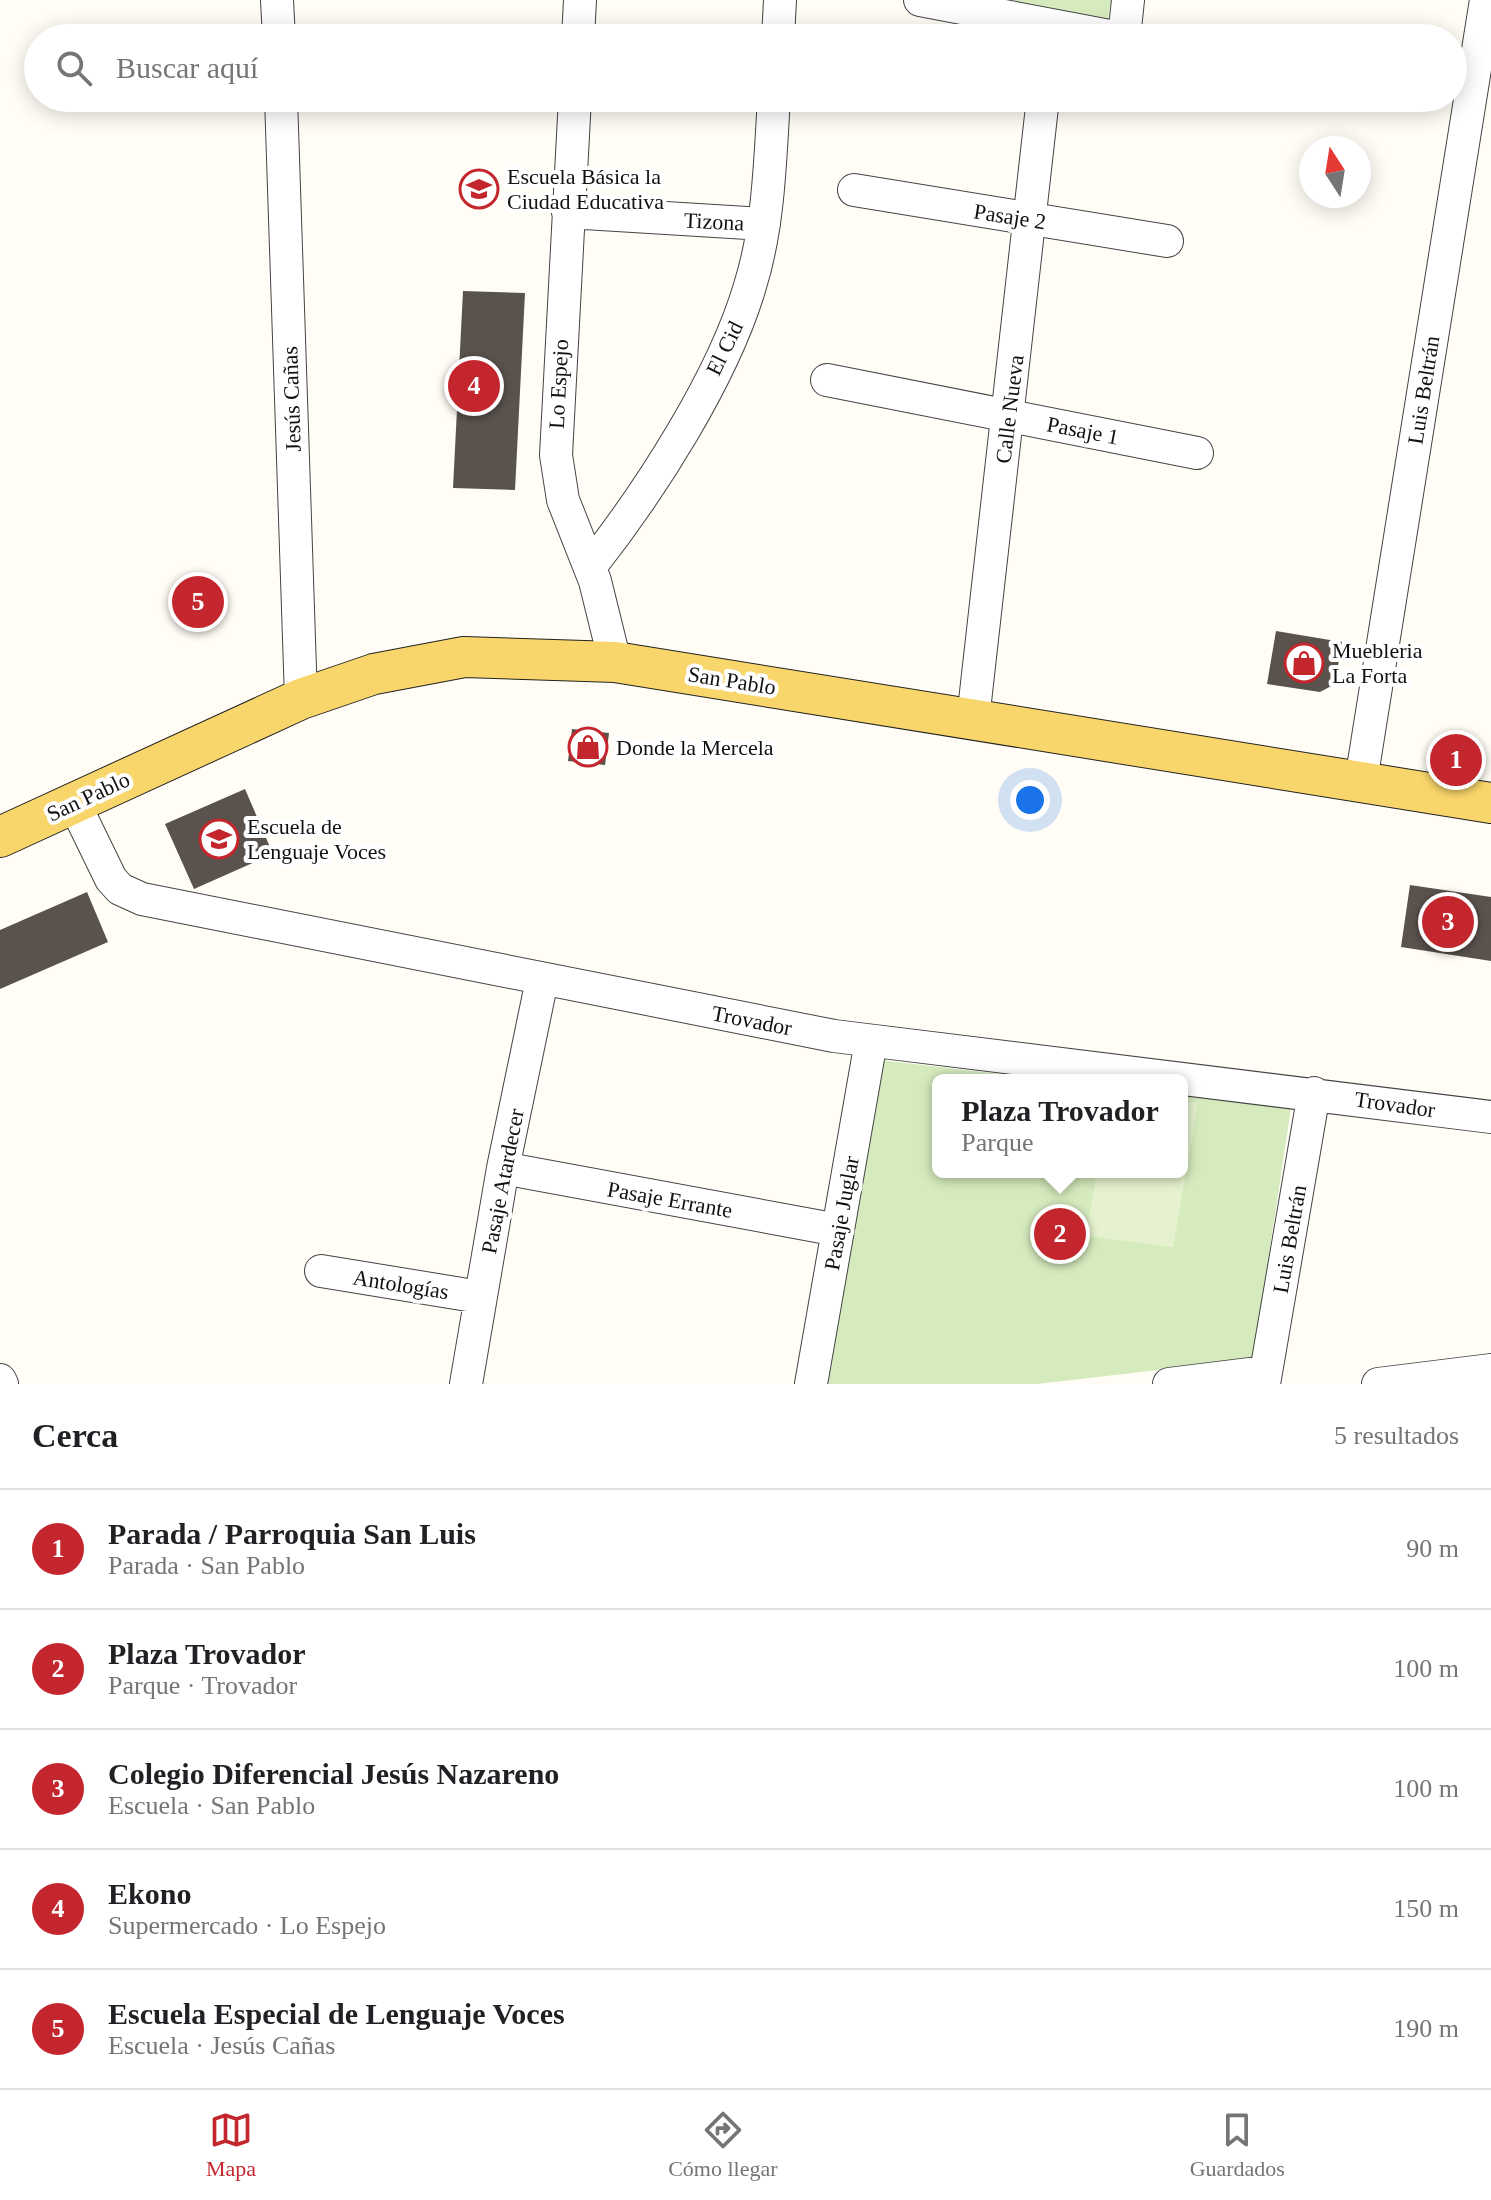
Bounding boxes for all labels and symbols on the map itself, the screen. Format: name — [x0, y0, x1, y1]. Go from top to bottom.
north arrow — [1299, 136, 1371, 208]
place label: Escuela Básica la Ciudad Educativa — [507, 164, 664, 214]
school or university icon: Escuela Básica la Ciudad Educativa — [458, 168, 500, 210]
street label: Pasaje 2 — [972, 198, 1048, 235]
street label: Tizona — [683, 207, 745, 236]
street label: El Cid — [701, 317, 748, 379]
street label: Luis Beltrán — [1403, 334, 1444, 446]
street label: Lo Espejo — [544, 339, 573, 430]
street label: Jesús Cañas — [277, 346, 306, 452]
street label: Calle Nueva — [990, 353, 1029, 465]
pin: 4 — [448, 356, 500, 416]
street label: Pasaje 1 — [1045, 411, 1121, 450]
pin: 5 — [172, 572, 224, 632]
place label: Muebleria La Forta — [1332, 638, 1423, 688]
shop icon: Muebleria La Forta — [1283, 642, 1325, 684]
street label: San Pablo — [686, 661, 778, 700]
shop icon: Donde la Mercela — [567, 726, 609, 768]
pin: 1 — [1430, 730, 1482, 790]
place label: Donde la Mercela — [616, 735, 774, 760]
street label: San Pablo — [43, 766, 134, 827]
your location — [1010, 780, 1050, 820]
place label: Escuela de Lenguaje Voces — [247, 814, 386, 864]
school or university icon: Escuela de Lenguaje Voces — [198, 818, 240, 860]
pin: 3 — [1422, 892, 1474, 952]
street label: Trovador — [710, 1000, 795, 1041]
street label: Trovador — [1353, 1086, 1437, 1123]
street label: Pasaje Atardecer — [476, 1106, 529, 1256]
street label: Pasaje Juglar — [819, 1153, 864, 1272]
street label: Pasaje Errante — [605, 1176, 734, 1223]
street label: Luis Beltrán — [1268, 1183, 1311, 1295]
pin: 2 — [1034, 1204, 1086, 1264]
street label: Antologías — [351, 1265, 451, 1304]

